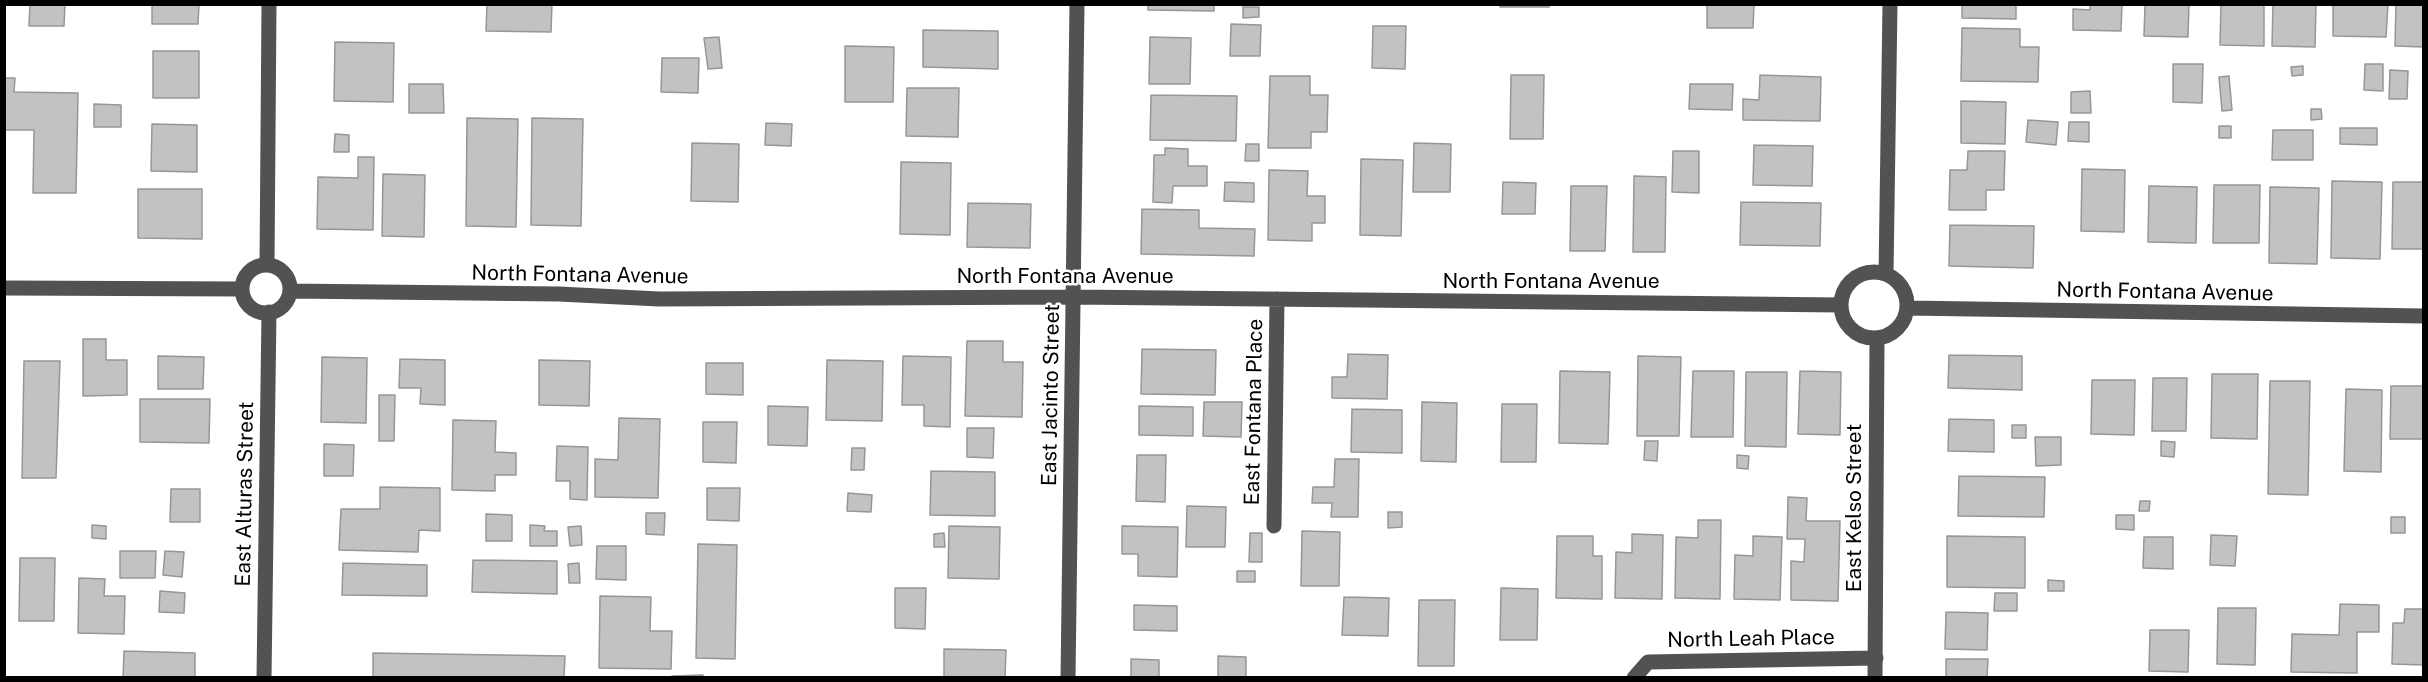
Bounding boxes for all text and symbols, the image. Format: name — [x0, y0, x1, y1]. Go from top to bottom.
street label: North Fontana Avenue — [471, 261, 689, 289]
street label: North Fontana Avenue — [956, 264, 1174, 290]
street label: North Fontana Avenue — [1442, 269, 1660, 295]
street label: North Fontana Avenue — [2056, 278, 2274, 306]
street label: East Jacinto Street — [1037, 304, 1065, 486]
street label: East Fontana Place — [1240, 318, 1268, 506]
street label: East Alturas Street — [231, 401, 259, 587]
street label: East Kelso Street — [1842, 424, 1868, 592]
street label: North Leah Place — [1667, 625, 1835, 653]

